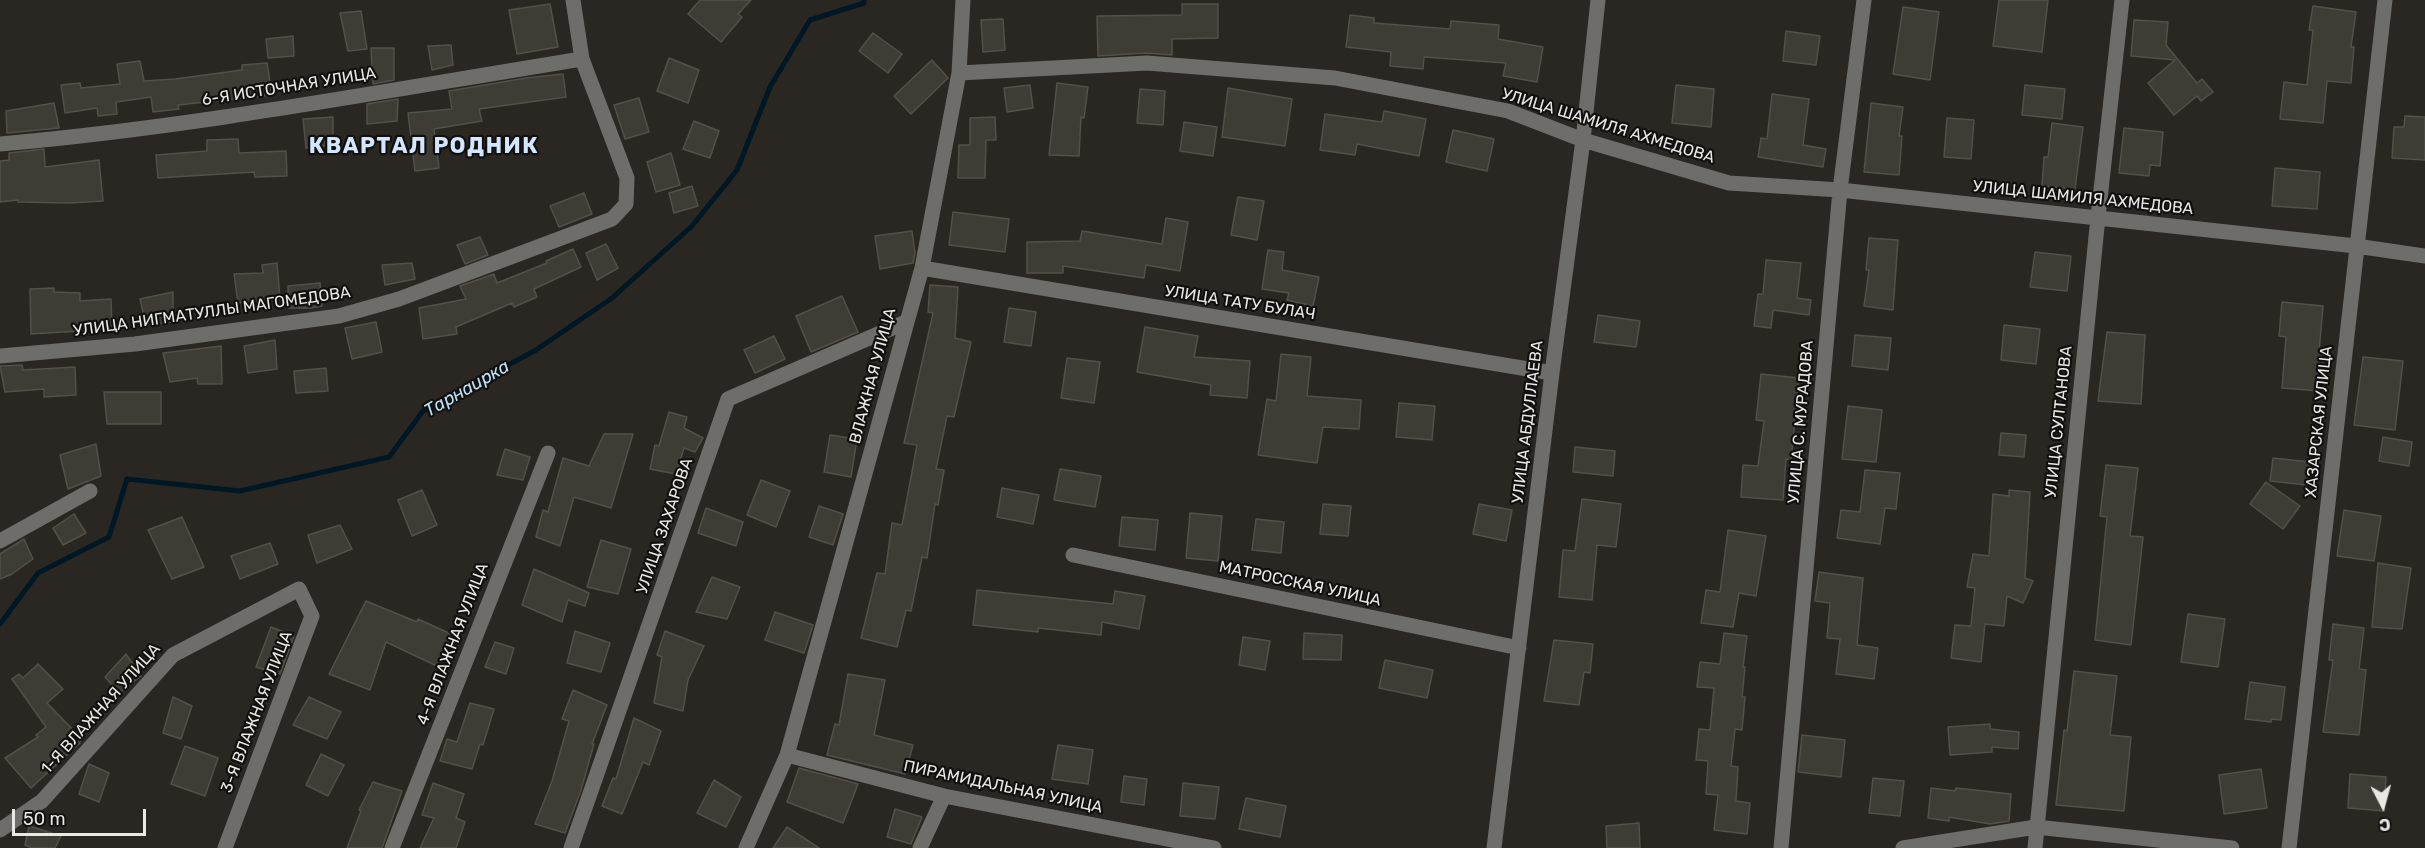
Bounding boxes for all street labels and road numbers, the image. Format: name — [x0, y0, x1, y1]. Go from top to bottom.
street label: 6-Я ИСТОЧНАЯ УЛИЦА — [201, 64, 377, 110]
street label: УЛИЦА ШАМИЛЯ АХМЕДОВА — [1499, 84, 1717, 168]
street label: УЛИЦА ШАМИЛЯ АХМЕДОВА — [1972, 177, 2194, 219]
street label: УЛИЦА ТАТУ БУЛАЧ — [1163, 282, 1317, 324]
street label: УЛИЦА НИГМАТУЛЛЫ МАГОМЕДОВА — [72, 283, 352, 341]
street label: ВЛАЖНАЯ УЛИЦА — [846, 306, 900, 446]
street label: УЛИЦА АБДУЛЛАЕВА — [1508, 339, 1548, 505]
street label: УЛИЦА С. МУРАДОВА — [1784, 340, 1818, 504]
street label: УЛИЦА СУЛТАНОВА — [2041, 345, 2077, 499]
street label: ХАЗАРСКАЯ УЛИЦА — [2301, 345, 2337, 499]
street label: УЛИЦА ЗАХАРОВА — [633, 456, 697, 596]
street label: МАТРОССКАЯ УЛИЦА — [1217, 557, 1383, 611]
street label: 4-Я ВЛАЖНАЯ УЛИЦА — [413, 560, 493, 728]
street label: 3-Я ВЛАЖНАЯ УЛИЦА — [217, 628, 297, 796]
street label: 1-Я ВЛАЖНАЯ УЛИЦА — [37, 640, 165, 778]
street label: ПИРАМИДАЛЬНАЯ УЛИЦА — [902, 757, 1104, 817]

